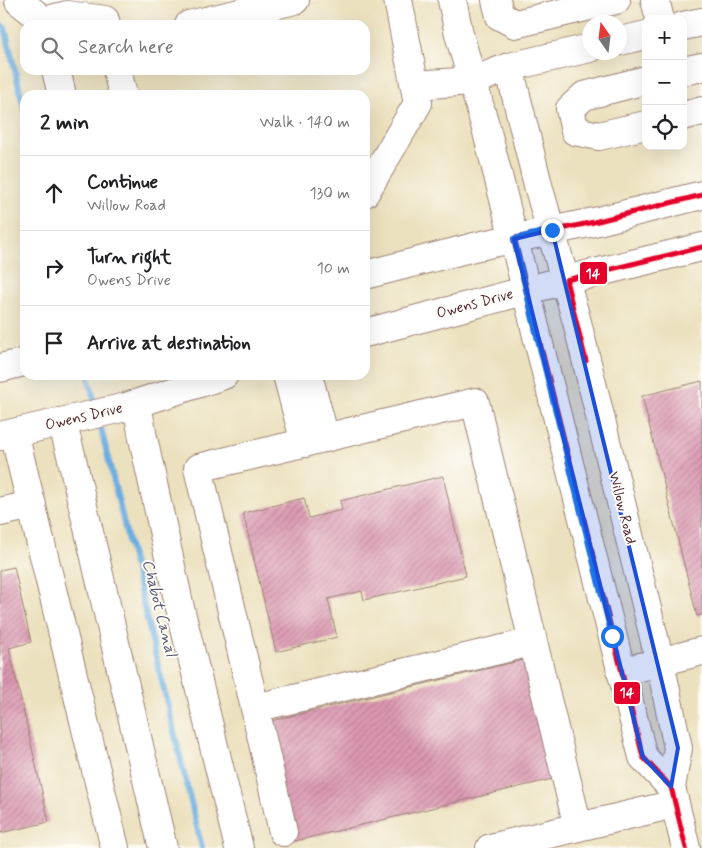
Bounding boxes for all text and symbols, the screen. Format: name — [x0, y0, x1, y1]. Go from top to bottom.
north arrow — [582, 15, 627, 60]
map controls — [642, 15, 687, 150]
button: + — [642, 15, 687, 60]
search box — [20, 20, 370, 75]
icon: search — [38, 34, 66, 62]
text: Search here — [78, 35, 174, 60]
button: − — [642, 60, 687, 105]
button: locate — [642, 105, 687, 150]
text: 2 min — [40, 109, 89, 137]
text: Walk · 140 m — [260, 112, 350, 133]
text: Continue — [87, 170, 158, 195]
icon: ahead — [40, 179, 68, 207]
text: 130 m — [309, 183, 350, 204]
text: Willow Road — [87, 195, 166, 216]
route end — [541, 219, 564, 242]
text: Turn right — [87, 245, 171, 270]
icon: right — [40, 254, 68, 282]
text: 10 m — [317, 258, 350, 279]
line badge: 14 — [579, 261, 608, 285]
text: 14 — [586, 265, 601, 283]
text: Owens Drive — [87, 270, 171, 291]
street label: Owens Drive — [434, 284, 516, 324]
icon: arrive — [40, 329, 68, 357]
text: Arrive at destination — [87, 331, 251, 356]
street label: Owens Drive — [43, 398, 125, 436]
street label: Willow Road — [603, 470, 641, 546]
water label: Chabot Canal — [137, 557, 181, 660]
route start — [601, 625, 624, 648]
line badge: 14 — [613, 681, 641, 705]
text: 14 — [620, 684, 635, 702]

